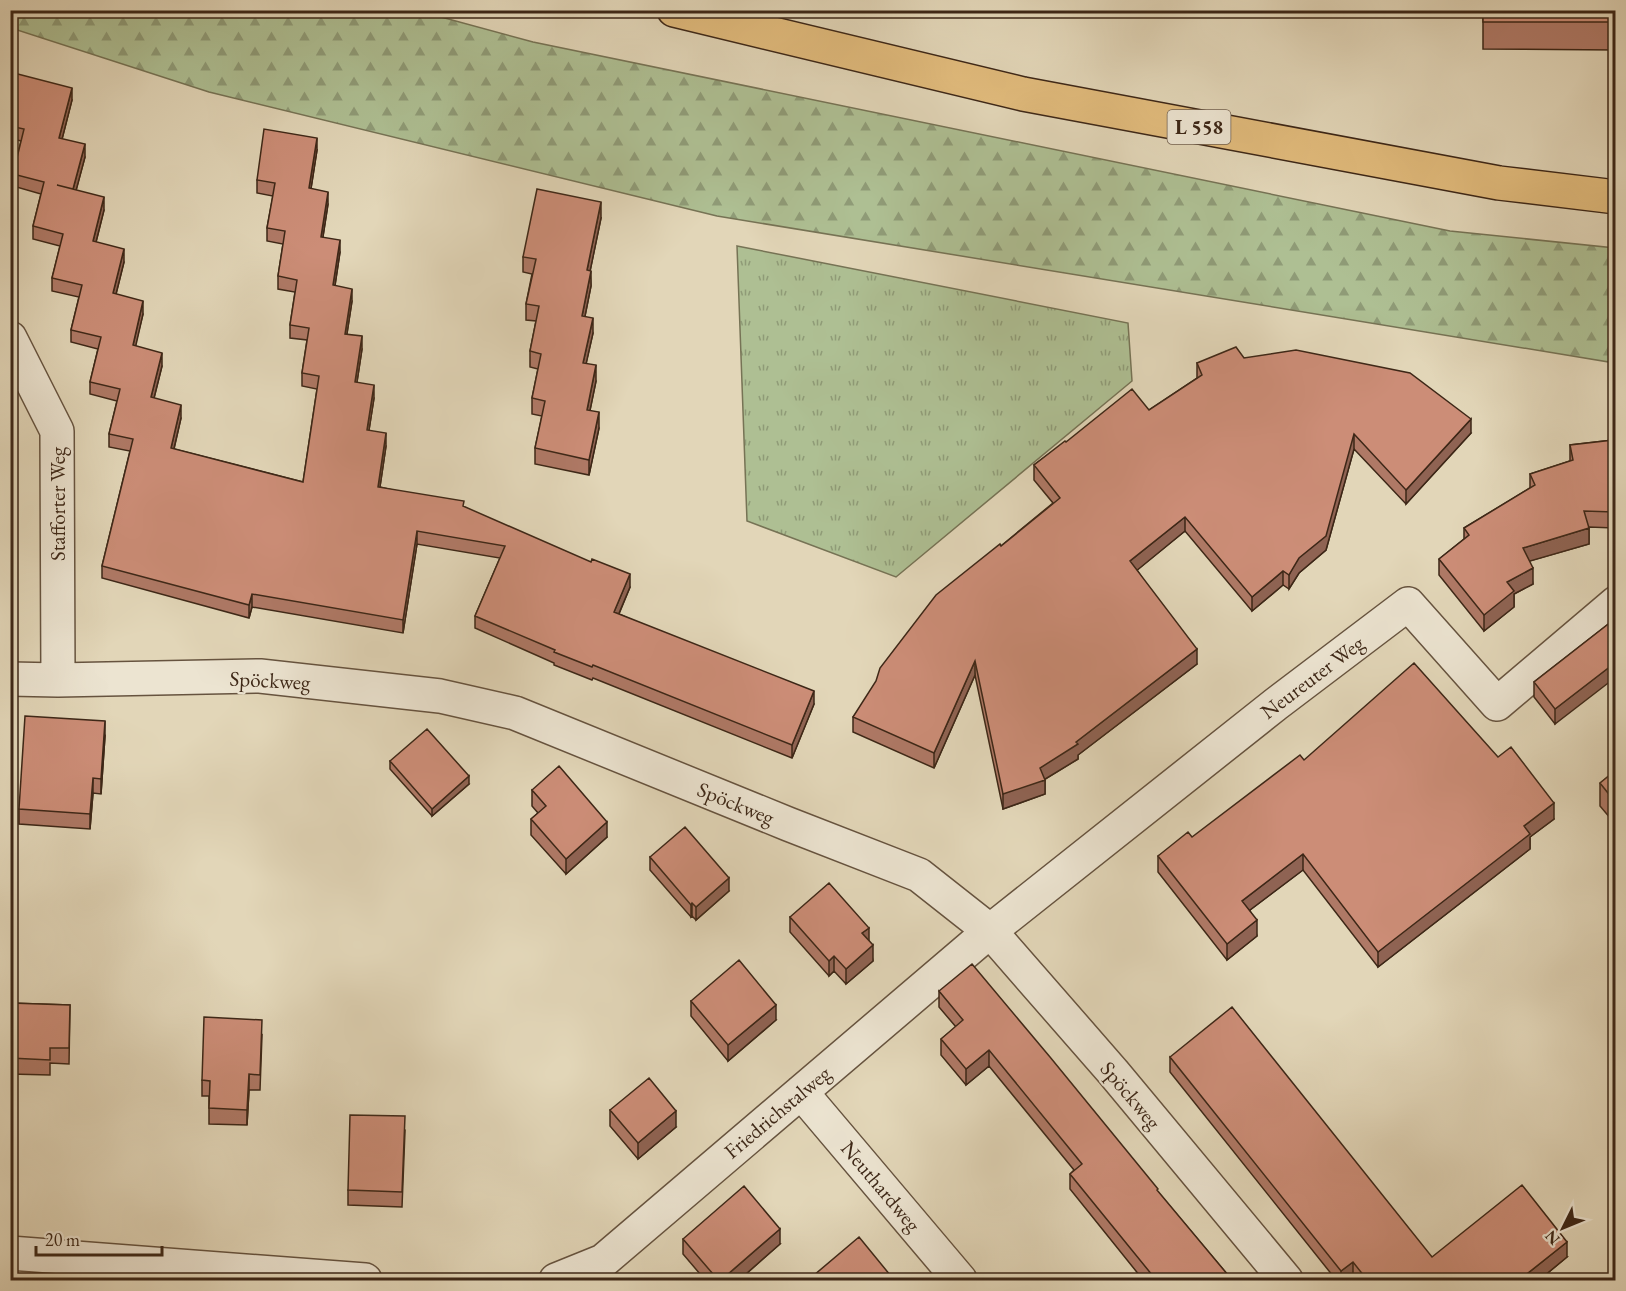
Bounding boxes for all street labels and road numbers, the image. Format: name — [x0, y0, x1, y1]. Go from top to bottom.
road number: L 558 — [1168, 110, 1230, 144]
street label: Stafforter Weg — [44, 446, 71, 561]
street label: Neureuter Weg — [1255, 629, 1370, 725]
street label: Spöckweg — [229, 664, 312, 696]
street label: Spöckweg — [694, 775, 779, 831]
street label: Spöckweg — [1095, 1055, 1168, 1135]
street label: Friedrichstalweg — [718, 1059, 837, 1164]
street label: Neuthardweg — [835, 1135, 927, 1238]

